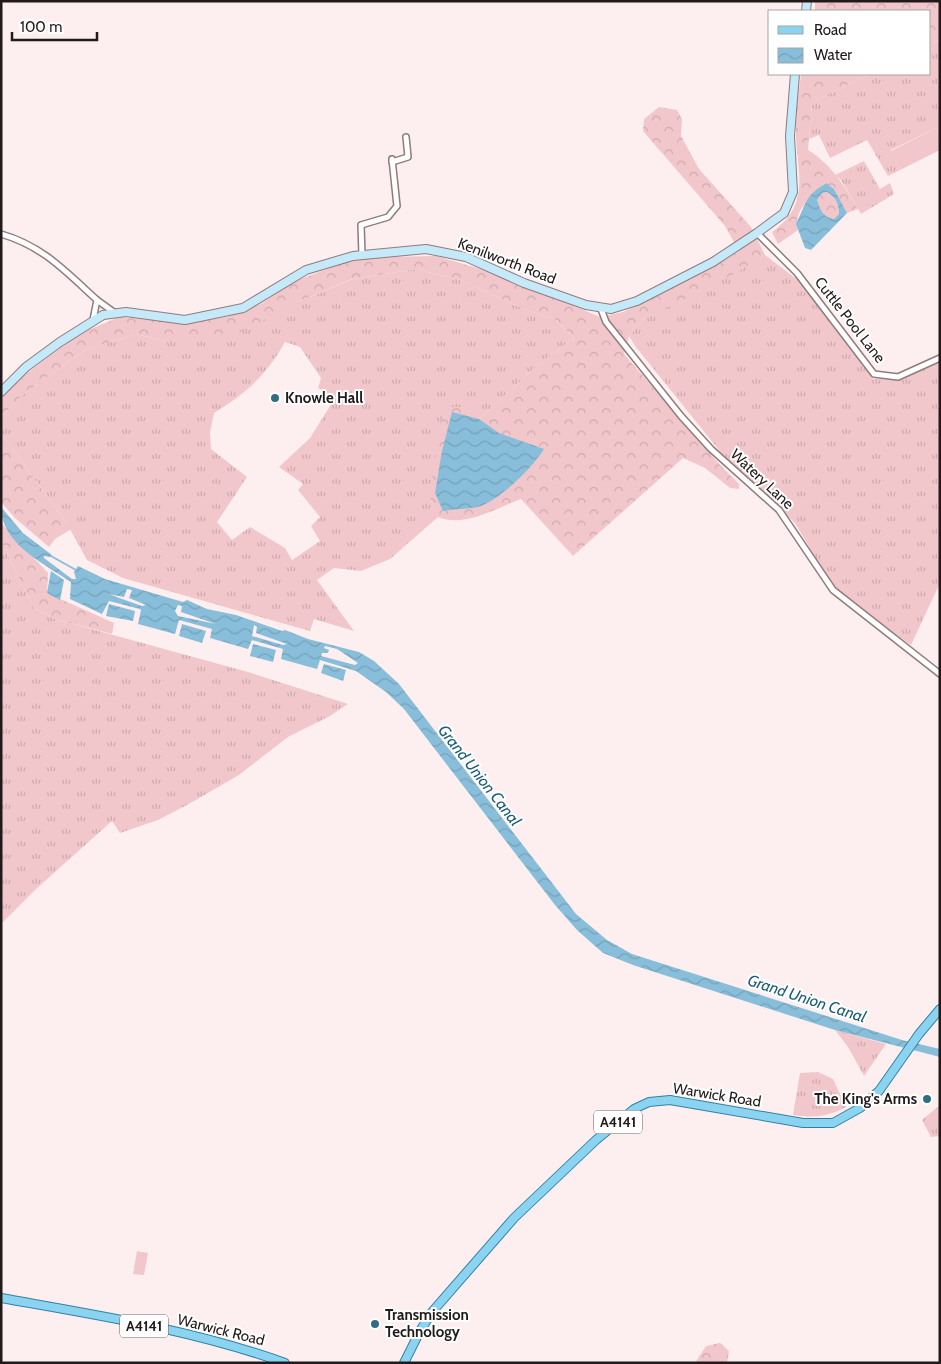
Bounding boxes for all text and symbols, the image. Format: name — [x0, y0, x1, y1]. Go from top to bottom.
scale bar — [12, 10, 98, 42]
legend — [768, 10, 931, 75]
text: 100 m — [20, 18, 62, 36]
text: Road — [814, 21, 847, 39]
text: Water — [814, 46, 852, 64]
street label: Kenilworth Road — [455, 234, 559, 288]
street label: Cuttle Pool Lane — [811, 273, 889, 367]
place label: Knowle Hall — [285, 389, 363, 407]
marker: Knowle Hall — [269, 392, 281, 404]
street label: Watery Lane — [727, 445, 798, 513]
water label: Grand Union Canal — [434, 721, 525, 830]
water label: Grand Union Canal — [745, 970, 869, 1027]
street label: Warwick Road — [672, 1079, 762, 1111]
place label: The King's Arms — [814, 1090, 917, 1108]
marker: The King's Arms — [921, 1093, 933, 1105]
road number: A4141 — [594, 1110, 642, 1134]
place label: Transmission Technology — [385, 1306, 469, 1341]
street label: Warwick Road — [176, 1310, 266, 1350]
road number: A4141 — [120, 1314, 168, 1338]
marker: Transmission Technology — [369, 1318, 381, 1330]

